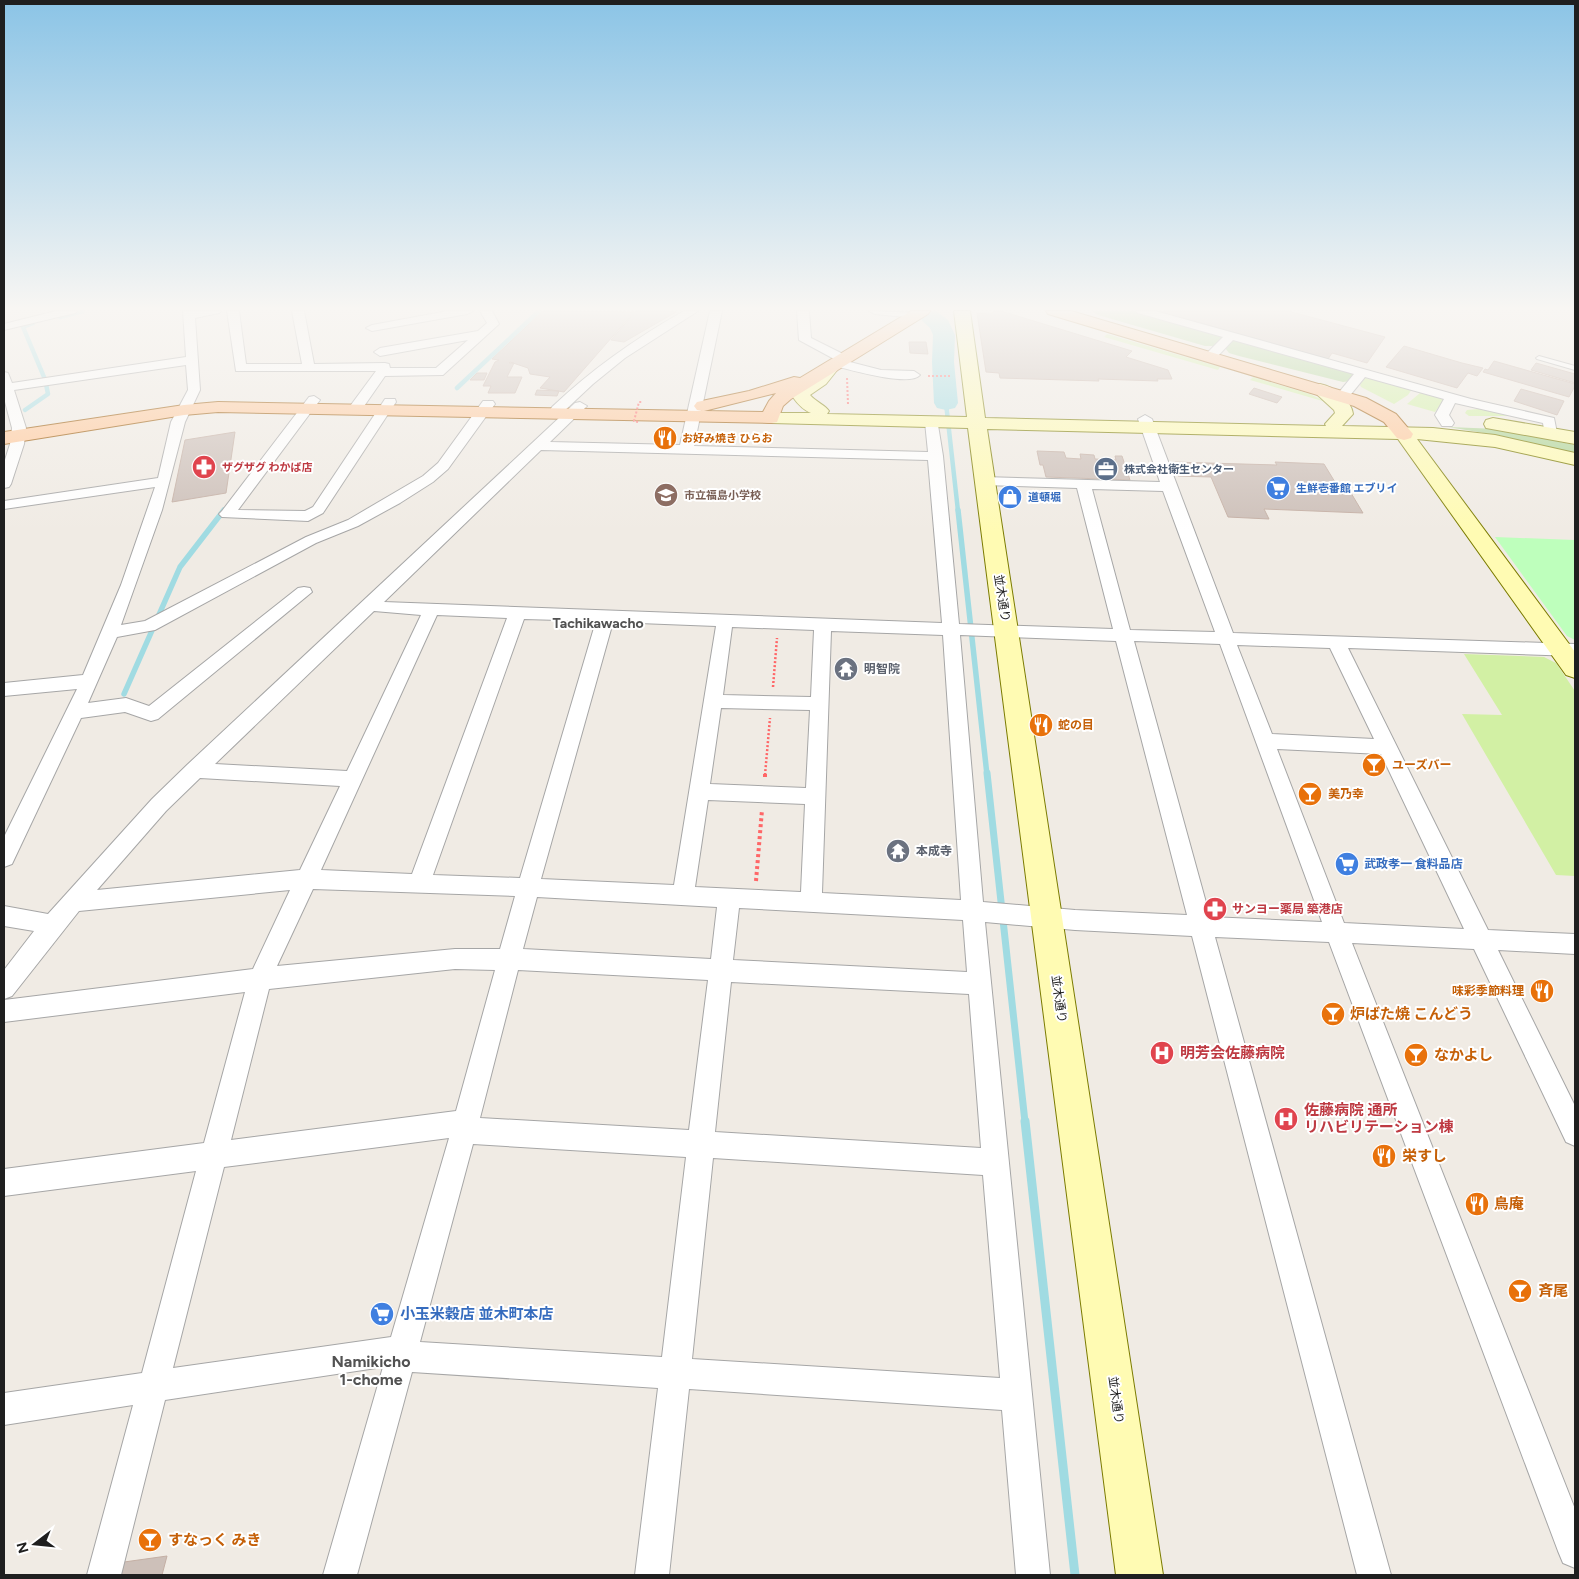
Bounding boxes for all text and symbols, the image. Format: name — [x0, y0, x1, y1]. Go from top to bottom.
restaurant icon: お好み焼き ひらお — [652, 425, 678, 451]
place label: お好み焼き ひらお — [682, 432, 773, 445]
pharmacy icon: ザグザグ わかば店 — [191, 454, 217, 480]
office icon: 株式会社衛生センター — [1093, 456, 1119, 482]
place label: ザグザグ わかば店 — [222, 461, 313, 474]
place label: 株式会社衛生センター — [1124, 463, 1234, 476]
supermarket icon: 生鮮壱番館 エブリイ — [1265, 475, 1291, 501]
school or university icon: 市立福島小学校 — [653, 482, 679, 508]
place label: 生鮮壱番館 エブリイ — [1296, 482, 1398, 495]
shop icon: 道頓堀 — [997, 484, 1023, 510]
place label: 市立福島小学校 — [684, 489, 761, 502]
place label: 道頓堀 — [1028, 491, 1061, 504]
street label: 並木通り — [991, 573, 1013, 623]
district label: Tachikawacho — [552, 615, 644, 632]
temple icon: 明智院 — [833, 656, 859, 682]
place label: 明智院 — [864, 662, 900, 676]
restaurant icon: 蛇の目 — [1028, 712, 1054, 738]
place label: 蛇の目 — [1058, 718, 1094, 732]
bar icon: ユーズバー — [1361, 752, 1387, 778]
place label: ユーズバー — [1392, 758, 1451, 772]
bar icon: 美乃幸 — [1297, 781, 1323, 807]
place label: 美乃幸 — [1328, 787, 1364, 801]
temple icon: 本成寺 — [885, 838, 911, 864]
place label: 本成寺 — [916, 844, 952, 858]
supermarket icon: 武政孝一 食料品店 — [1334, 851, 1360, 877]
place label: 武政孝一 食料品店 — [1364, 857, 1463, 871]
pharmacy icon: サンヨー薬局 築港店 — [1202, 896, 1228, 922]
place label: サンヨー薬局 築港店 — [1232, 902, 1343, 916]
street label: 並木通り — [1049, 974, 1069, 1024]
restaurant icon: 味彩季節料理 — [1529, 978, 1555, 1004]
place label: 味彩季節料理 — [1452, 984, 1524, 998]
bar icon: 炉ばた焼 こんどう — [1320, 1001, 1346, 1027]
place label: 炉ばた焼 こんどう — [1350, 1005, 1473, 1023]
hospital icon: 明芳会佐藤病院 — [1149, 1040, 1175, 1066]
bar icon: なかよし — [1403, 1042, 1429, 1068]
place label: 明芳会佐藤病院 — [1180, 1044, 1285, 1062]
place label: なかよし — [1434, 1046, 1493, 1064]
place label: 佐藤病院 通所 リハビリテーション棟 — [1304, 1101, 1454, 1136]
hospital icon: 佐藤病院 通所 リハビリテーション棟 — [1273, 1106, 1299, 1132]
restaurant icon: 栄すし — [1371, 1143, 1397, 1169]
place label: 栄すし — [1402, 1147, 1447, 1165]
restaurant icon: 鳥庵 — [1464, 1191, 1490, 1217]
place label: 鳥庵 — [1494, 1195, 1524, 1213]
bar icon: 斉尾 — [1507, 1278, 1533, 1304]
place label: 斉尾 — [1538, 1282, 1568, 1300]
supermarket icon: 小玉米穀店 並木町本店 — [369, 1301, 395, 1327]
place label: 小玉米穀店 並木町本店 — [400, 1305, 554, 1323]
district label: Namikicho 1-chome — [332, 1352, 411, 1389]
street label: 並木通り — [1106, 1375, 1126, 1425]
north arrow — [10, 1519, 60, 1569]
bar icon: すなっく みき — [137, 1527, 163, 1553]
place label: すなっく みき — [168, 1531, 262, 1549]
text: N — [13, 1540, 33, 1555]

